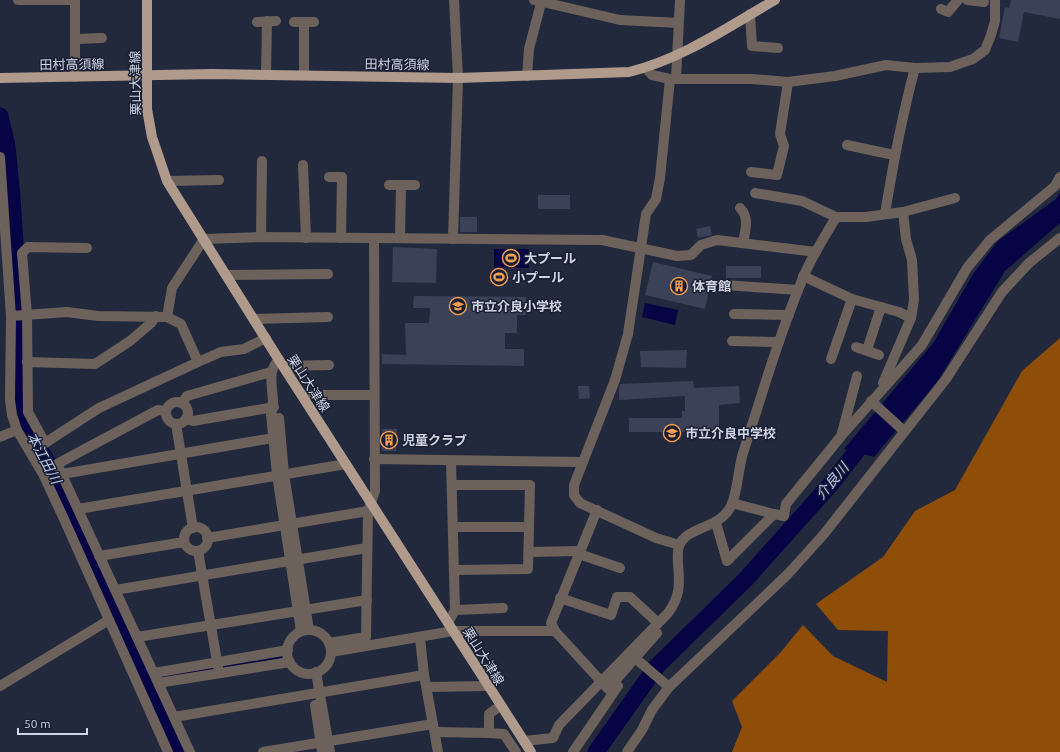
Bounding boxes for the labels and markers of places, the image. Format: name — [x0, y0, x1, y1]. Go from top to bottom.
sports icon: 大プール — [501, 248, 521, 268]
place label: 大プール — [524, 251, 576, 265]
sports icon: 小プール — [489, 267, 509, 287]
place label: 小プール — [512, 270, 564, 284]
building icon: 体育館 — [669, 276, 689, 296]
place label: 体育館 — [692, 279, 731, 293]
school or university icon: 市立介良小学校 — [448, 296, 468, 316]
place label: 市立介良小学校 — [471, 299, 562, 313]
school or university icon: 市立介良中学校 — [662, 423, 682, 443]
place label: 市立介良中学校 — [685, 426, 776, 440]
building icon: 児童クラブ — [379, 430, 399, 450]
place label: 児童クラブ — [402, 433, 467, 447]

